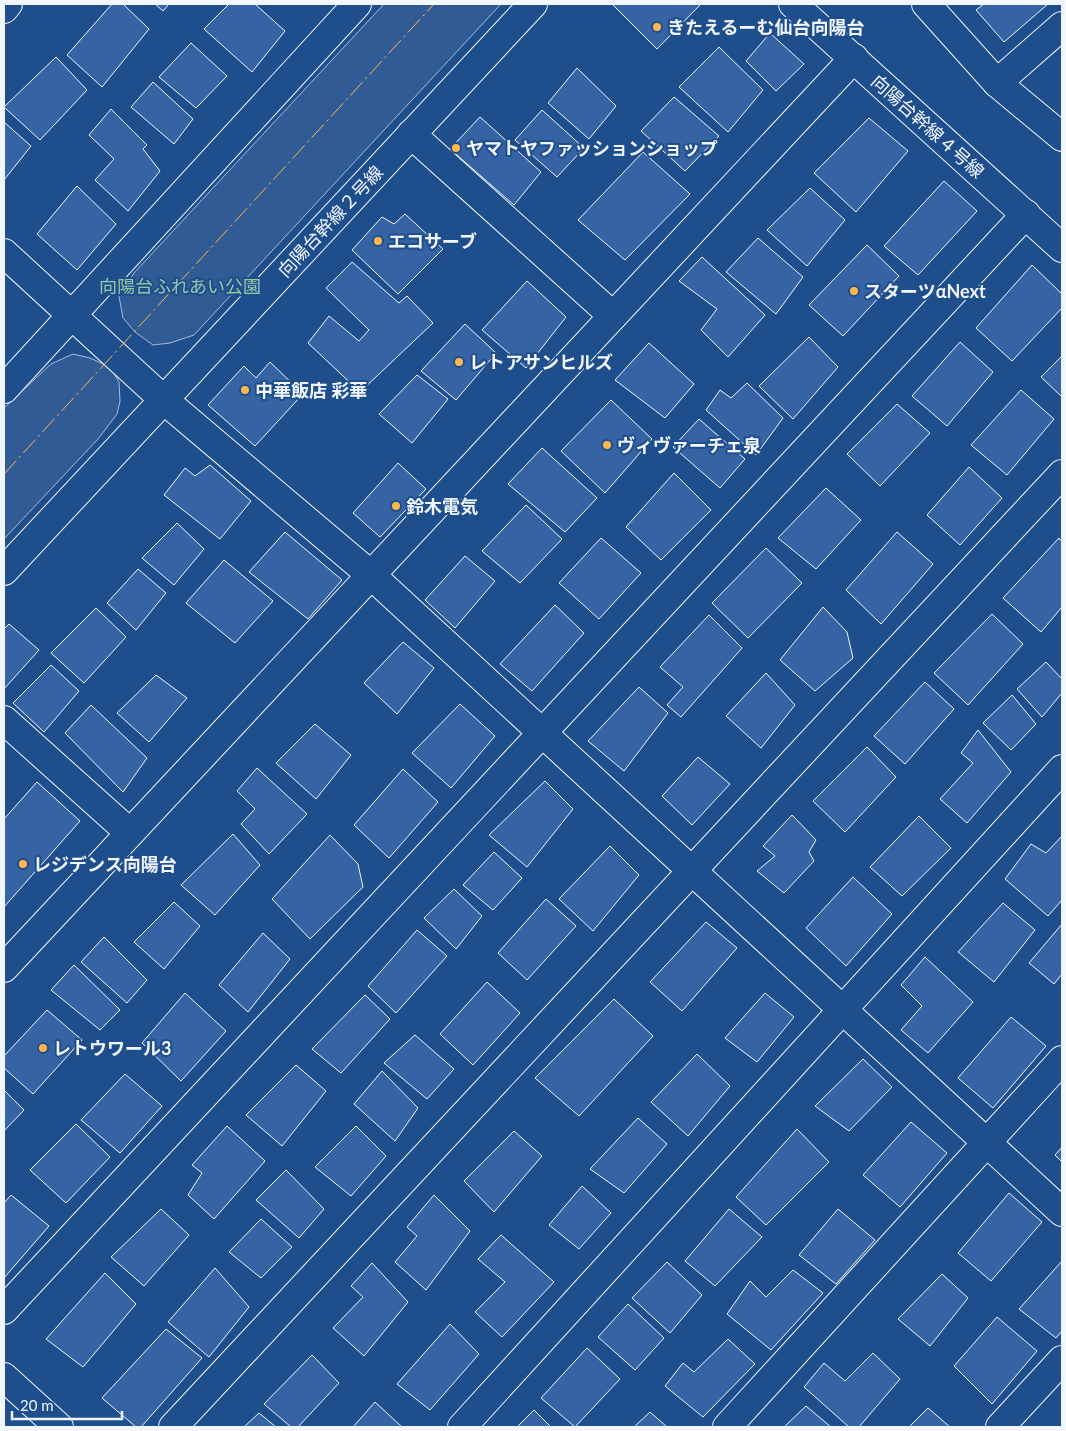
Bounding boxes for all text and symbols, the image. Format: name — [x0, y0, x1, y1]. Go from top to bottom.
place label: きたえるーむ仙台向陽台 — [667, 16, 864, 38]
marker: きたえるーむ仙台向陽台 — [651, 21, 663, 33]
street label: 向陽台幹線４号線 — [867, 70, 989, 182]
place label: ヤマトヤファッションショップ — [466, 137, 718, 159]
marker: ヤマトヤファッションショップ — [450, 142, 462, 154]
street label: 向陽台幹線２号線 — [273, 161, 387, 281]
place label: エコサーブ — [388, 230, 477, 252]
marker: エコサーブ — [372, 235, 384, 247]
park label: 向陽台ふれあい公園 — [99, 275, 261, 297]
place label: スターツαNext — [864, 280, 986, 302]
marker: スターツαNext — [848, 285, 860, 297]
place label: レトアサンヒルズ — [469, 351, 613, 373]
marker: レトアサンヒルズ — [453, 356, 465, 368]
place label: 中華飯店 彩華 — [255, 379, 367, 401]
marker: 中華飯店 彩華 — [239, 384, 251, 396]
place label: ヴィヴァーチェ泉 — [617, 434, 761, 456]
marker: ヴィヴァーチェ泉 — [601, 439, 613, 451]
place label: 鈴木電気 — [406, 495, 478, 517]
marker: 鈴木電気 — [390, 500, 402, 512]
place label: レジデンス向陽台 — [33, 853, 177, 875]
marker: レジデンス向陽台 — [17, 858, 29, 870]
place label: レトウワール3 — [53, 1037, 171, 1059]
marker: レトウワール3 — [37, 1042, 49, 1054]
scale bar — [12, 1388, 122, 1420]
text: 20 m — [20, 1396, 54, 1414]

